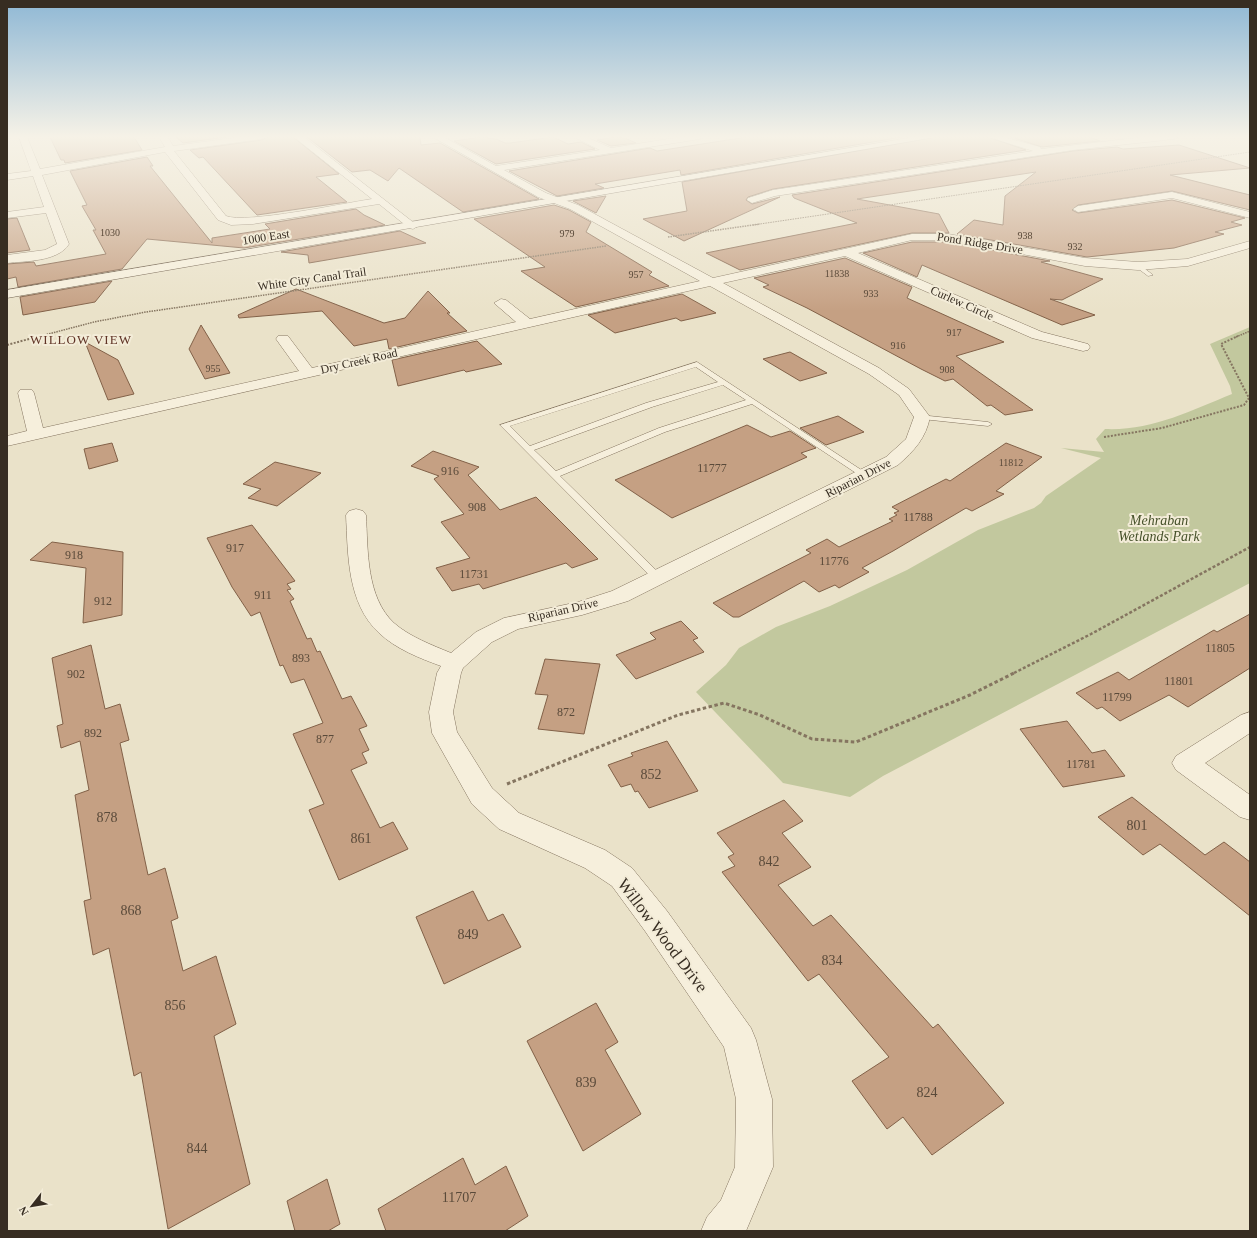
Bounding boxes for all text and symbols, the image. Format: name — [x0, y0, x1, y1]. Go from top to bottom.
street label: 1000 East — [241, 226, 291, 248]
house number: 1030 — [100, 227, 120, 238]
house number: 979 — [560, 228, 575, 239]
street label: Pond Ridge Drive — [936, 229, 1024, 257]
house number: 938 — [1018, 230, 1033, 241]
house number: 932 — [1068, 241, 1083, 252]
street label: White City Canal Trail — [257, 264, 368, 294]
house number: 11838 — [825, 268, 849, 279]
house number: 957 — [629, 269, 644, 280]
street label: Curlew Circle — [928, 283, 996, 323]
house number: 933 — [864, 288, 879, 299]
house number: 917 — [947, 327, 962, 338]
district label: WILLOW VIEW — [30, 332, 132, 347]
house number: 916 — [891, 340, 906, 351]
street label: Dry Creek Road — [319, 345, 399, 377]
house number: 955 — [206, 363, 221, 374]
house number: 908 — [940, 364, 955, 375]
street label: Riparian Drive — [823, 455, 893, 501]
house number: 11812 — [999, 457, 1023, 468]
house number: 11777 — [697, 461, 727, 475]
house number: 916 — [441, 464, 459, 478]
house number: 908 — [468, 500, 486, 514]
house number: 11788 — [903, 510, 933, 524]
park label: Mehraban Wetlands Park — [1118, 513, 1201, 544]
house number: 917 — [226, 541, 244, 555]
house number: 918 — [65, 548, 83, 562]
house number: 11776 — [819, 554, 849, 568]
house number: 11731 — [459, 567, 489, 581]
house number: 911 — [254, 588, 272, 602]
house number: 912 — [94, 594, 112, 608]
street label: Riparian Drive — [527, 595, 599, 625]
house number: 11805 — [1205, 641, 1235, 655]
house number: 893 — [292, 651, 310, 665]
house number: 902 — [67, 667, 85, 681]
house number: 11801 — [1164, 674, 1194, 688]
house number: 11799 — [1102, 690, 1132, 704]
house number: 872 — [557, 705, 575, 719]
house number: 892 — [84, 726, 102, 740]
house number: 877 — [316, 732, 334, 746]
house number: 11781 — [1066, 757, 1096, 771]
house number: 852 — [641, 767, 662, 782]
house number: 878 — [97, 810, 118, 825]
house number: 801 — [1127, 818, 1148, 833]
house number: 861 — [351, 831, 372, 846]
house number: 842 — [759, 854, 780, 869]
street label: Willow Wood Drive — [614, 875, 712, 996]
house number: 868 — [121, 903, 142, 918]
house number: 849 — [458, 927, 479, 942]
house number: 834 — [822, 953, 843, 968]
house number: 856 — [165, 998, 186, 1013]
house number: 839 — [576, 1075, 597, 1090]
house number: 824 — [917, 1085, 938, 1100]
house number: 844 — [187, 1141, 208, 1156]
north arrow — [12, 1186, 52, 1226]
house number: 11707 — [442, 1190, 476, 1205]
text: N — [16, 1205, 31, 1218]

